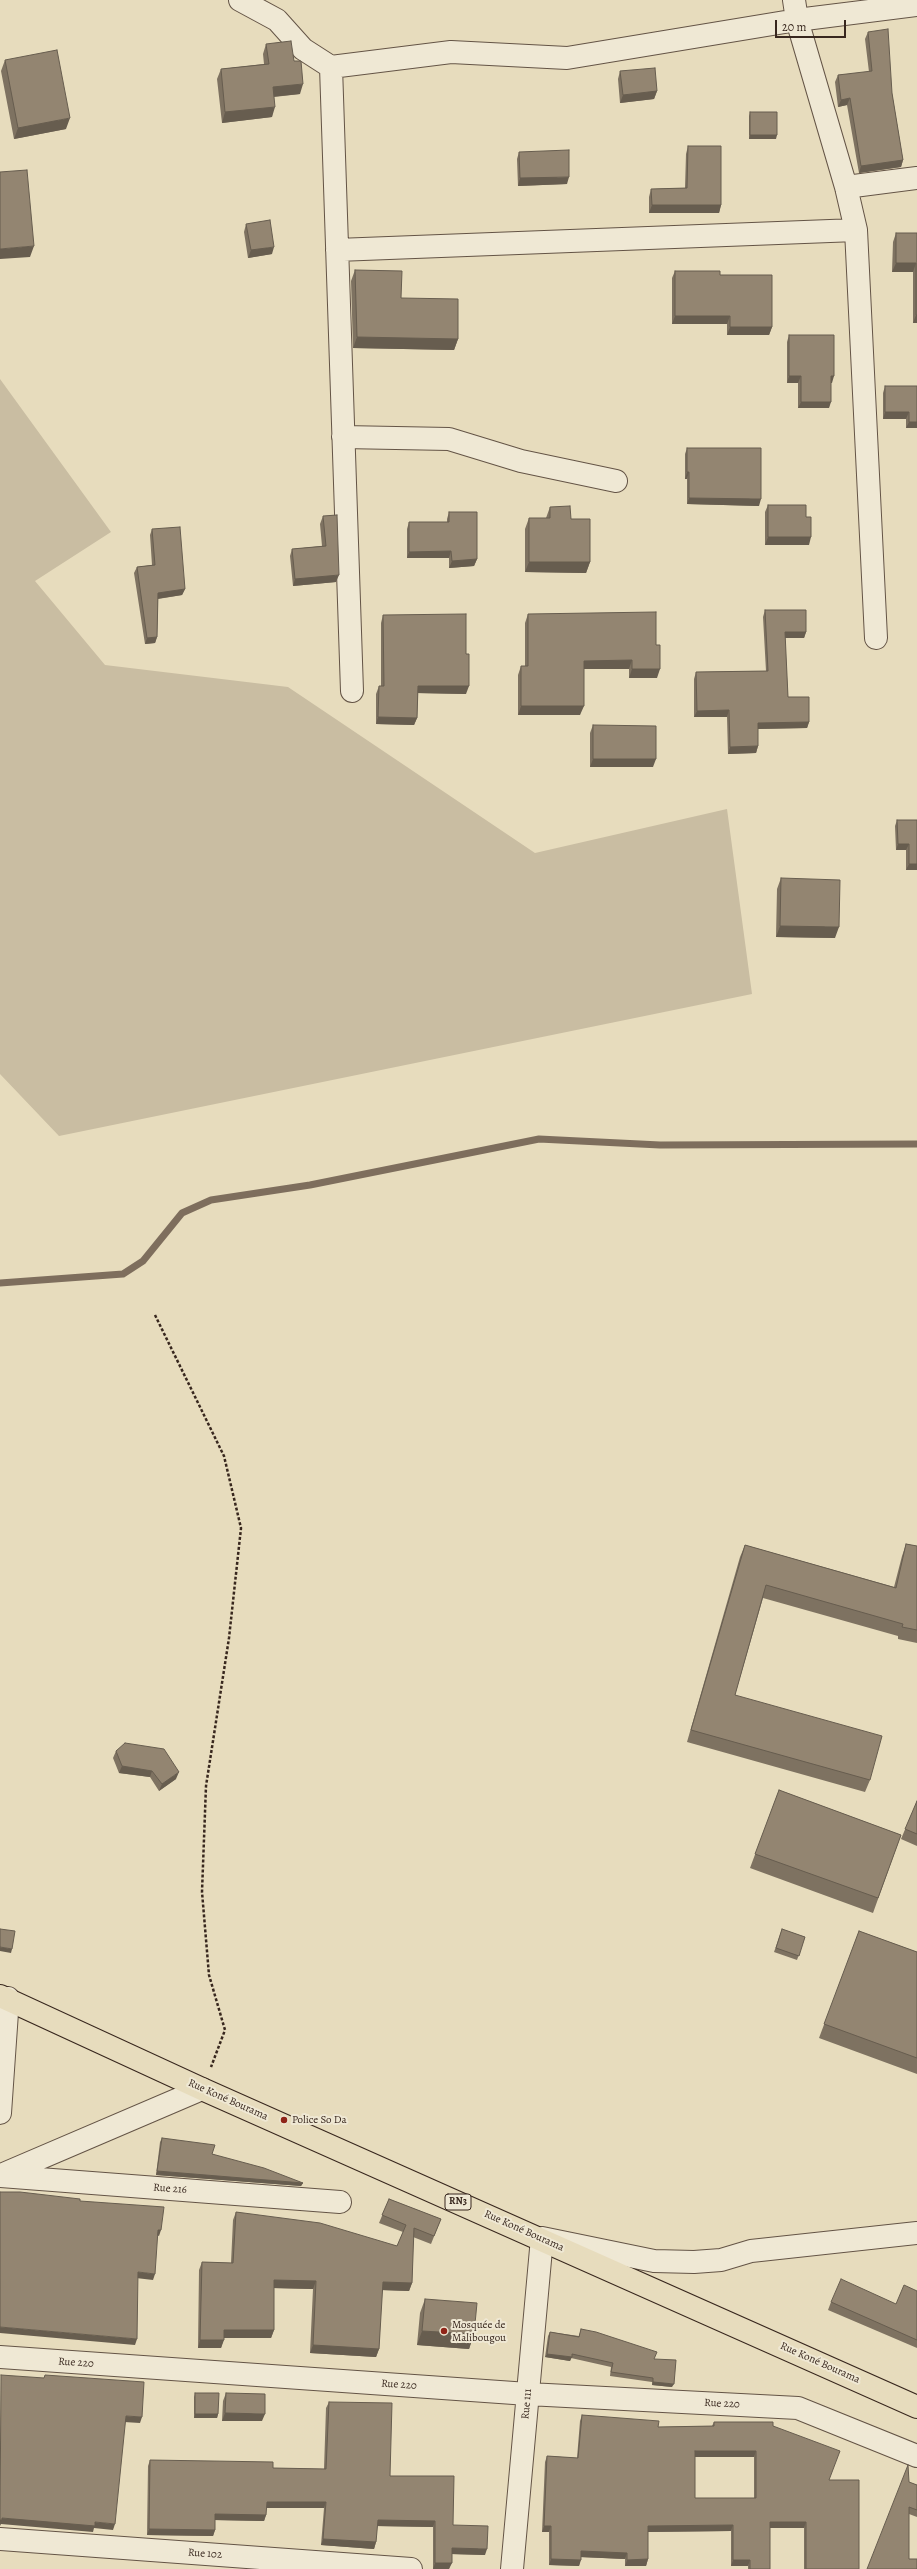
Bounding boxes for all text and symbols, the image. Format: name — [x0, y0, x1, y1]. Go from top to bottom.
scale bar — [777, 12, 848, 38]
text: 20 m — [782, 19, 806, 35]
street label: Rue Koné Bourama — [186, 2076, 270, 2124]
place label: Police So Da — [292, 2113, 347, 2127]
marker: Police So Da — [279, 2115, 289, 2125]
street label: Rue 216 — [153, 2181, 187, 2197]
road number: RN3 — [445, 2194, 471, 2210]
street label: Rue Koné Bourama — [482, 2207, 566, 2255]
place label: Mosquée de Malibougou — [452, 2318, 506, 2344]
marker: Mosquée de Malibougou — [439, 2326, 449, 2336]
street label: Rue Koné Bourama — [778, 2339, 862, 2387]
street label: Rue 220 — [58, 2355, 94, 2371]
street label: Rue 220 — [381, 2377, 417, 2393]
street label: Rue 111 — [519, 2388, 535, 2420]
street label: Rue 220 — [704, 2396, 740, 2412]
street label: Rue 102 — [187, 2546, 223, 2562]

